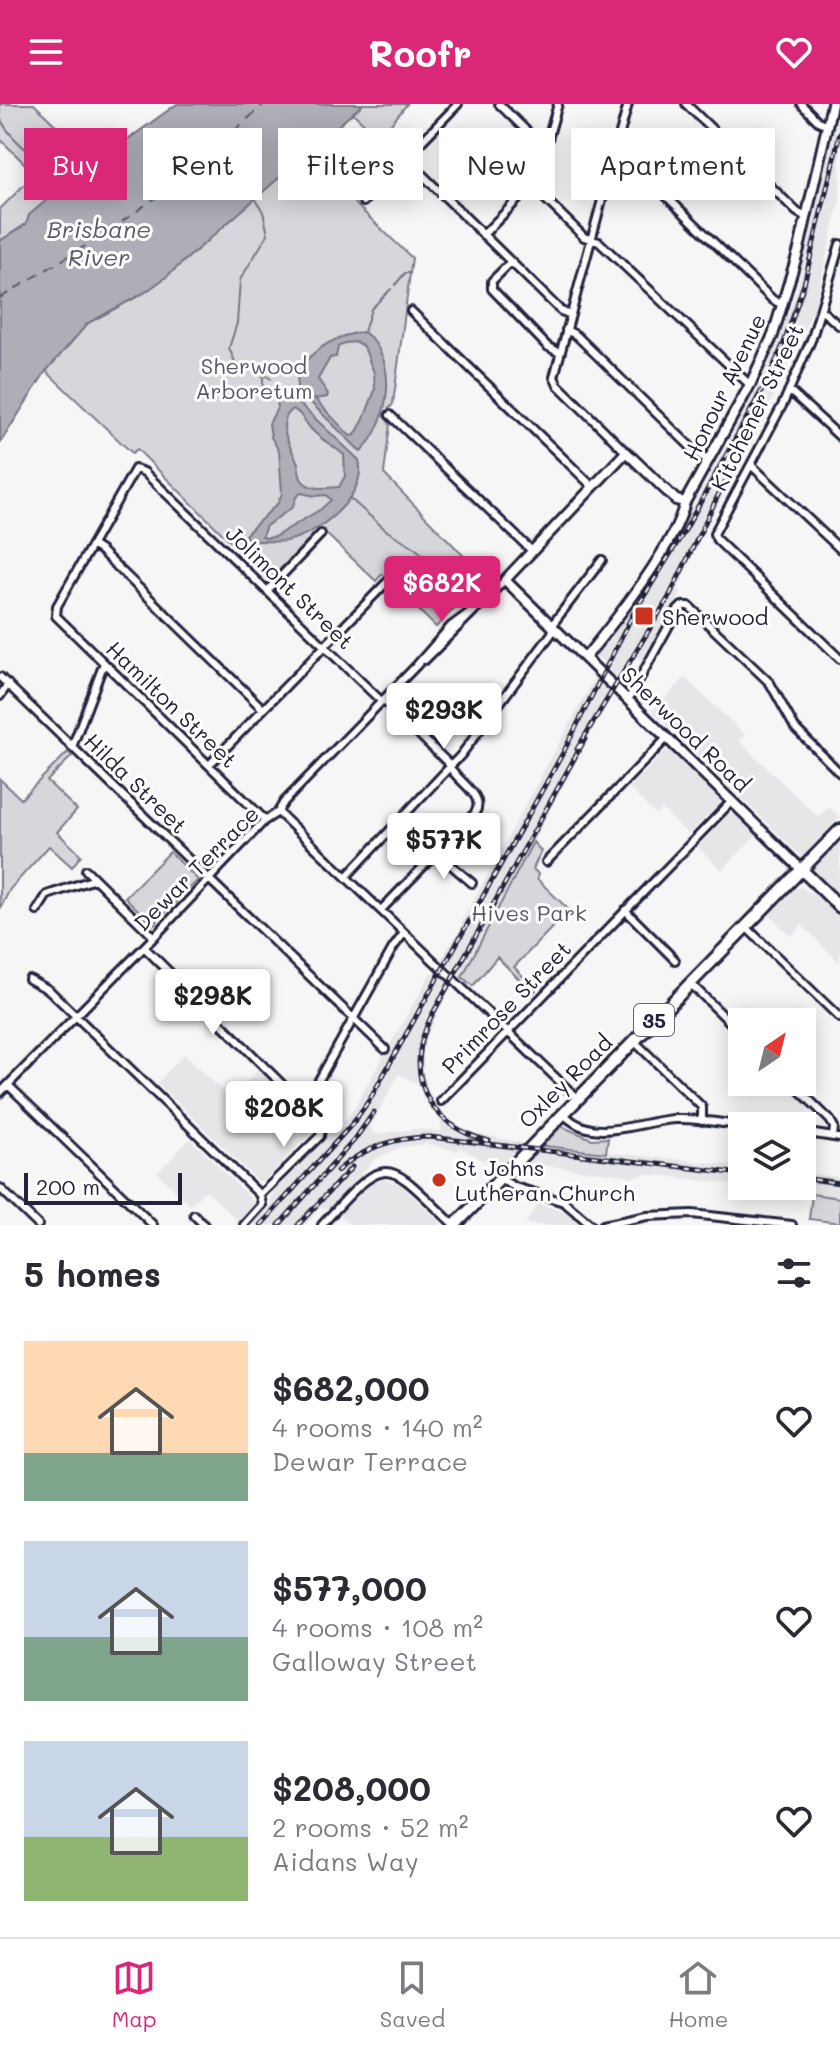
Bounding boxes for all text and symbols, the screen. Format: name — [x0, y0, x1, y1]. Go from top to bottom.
text: Roofr — [369, 29, 471, 76]
icon: menu — [24, 30, 68, 74]
icon: heart — [772, 30, 816, 74]
chip: Buy — [24, 128, 127, 200]
chip: Rent — [143, 128, 262, 200]
chip: Filters — [278, 128, 423, 200]
chip: New — [439, 128, 555, 200]
chip: Apartment — [571, 128, 775, 200]
water label: Brisbane River — [47, 213, 151, 272]
street label: Honour Avenue — [676, 309, 772, 465]
street label: Kitchener Street — [704, 319, 810, 495]
park label: Sherwood Arboretum — [195, 351, 313, 405]
street label: Jolimont Street — [220, 519, 360, 655]
pin: $682K — [386, 556, 498, 624]
text: $682K — [402, 565, 482, 599]
place label: Sherwood — [662, 602, 769, 631]
marker: Sherwood — [633, 605, 655, 627]
street label: Hamilton Street — [100, 634, 244, 774]
street label: Sherwood Road — [615, 660, 757, 798]
pin: $293K — [388, 683, 500, 751]
text: $293K — [405, 692, 483, 726]
street label: Hilda Street — [78, 726, 194, 840]
street label: Dewar Terrace — [127, 799, 265, 937]
pin: $577K — [388, 813, 500, 881]
text: $577K — [405, 822, 483, 856]
park label: Hives Park — [471, 898, 587, 927]
street label: Primrose Street — [435, 934, 577, 1080]
pin: $298K — [157, 969, 269, 1037]
text: $298K — [173, 978, 253, 1012]
road number: 35 — [634, 1004, 674, 1036]
north arrow — [728, 1008, 816, 1096]
map controls — [728, 1008, 816, 1200]
street label: Oxley Road — [512, 1028, 618, 1134]
pin: $208K — [228, 1081, 340, 1149]
text: $208K — [244, 1090, 324, 1124]
button: layers — [728, 1112, 816, 1200]
place label: St Johns Lutheran Church — [455, 1153, 635, 1207]
scale bar — [24, 1169, 182, 1205]
marker: St Johns Lutheran Church — [430, 1171, 448, 1189]
text: 200 m — [36, 1172, 100, 1201]
text: 5 homes — [24, 1251, 161, 1296]
icon: filters — [772, 1251, 816, 1295]
text: $682,000 — [272, 1365, 430, 1410]
icon: home — [88, 1373, 184, 1469]
icon: heart — [772, 1399, 816, 1443]
text: 4 rooms · 140 m² — [272, 1410, 483, 1444]
text: Dewar Terrace — [272, 1444, 468, 1478]
text: $577,000 — [272, 1565, 427, 1610]
icon: home — [88, 1573, 184, 1669]
icon: heart — [772, 1599, 816, 1643]
text: 4 rooms · 108 m² — [272, 1610, 483, 1644]
text: Galloway Street — [272, 1644, 477, 1678]
text: $208,000 — [272, 1765, 431, 1810]
icon: home — [88, 1773, 184, 1869]
icon: heart — [772, 1799, 816, 1843]
text: 2 rooms · 52 m² — [272, 1810, 469, 1844]
text: Aidans Way — [272, 1844, 419, 1878]
tab: Map — [112, 1956, 156, 2033]
tab: Saved — [380, 1956, 445, 2033]
tab: Home — [668, 1956, 728, 2033]

